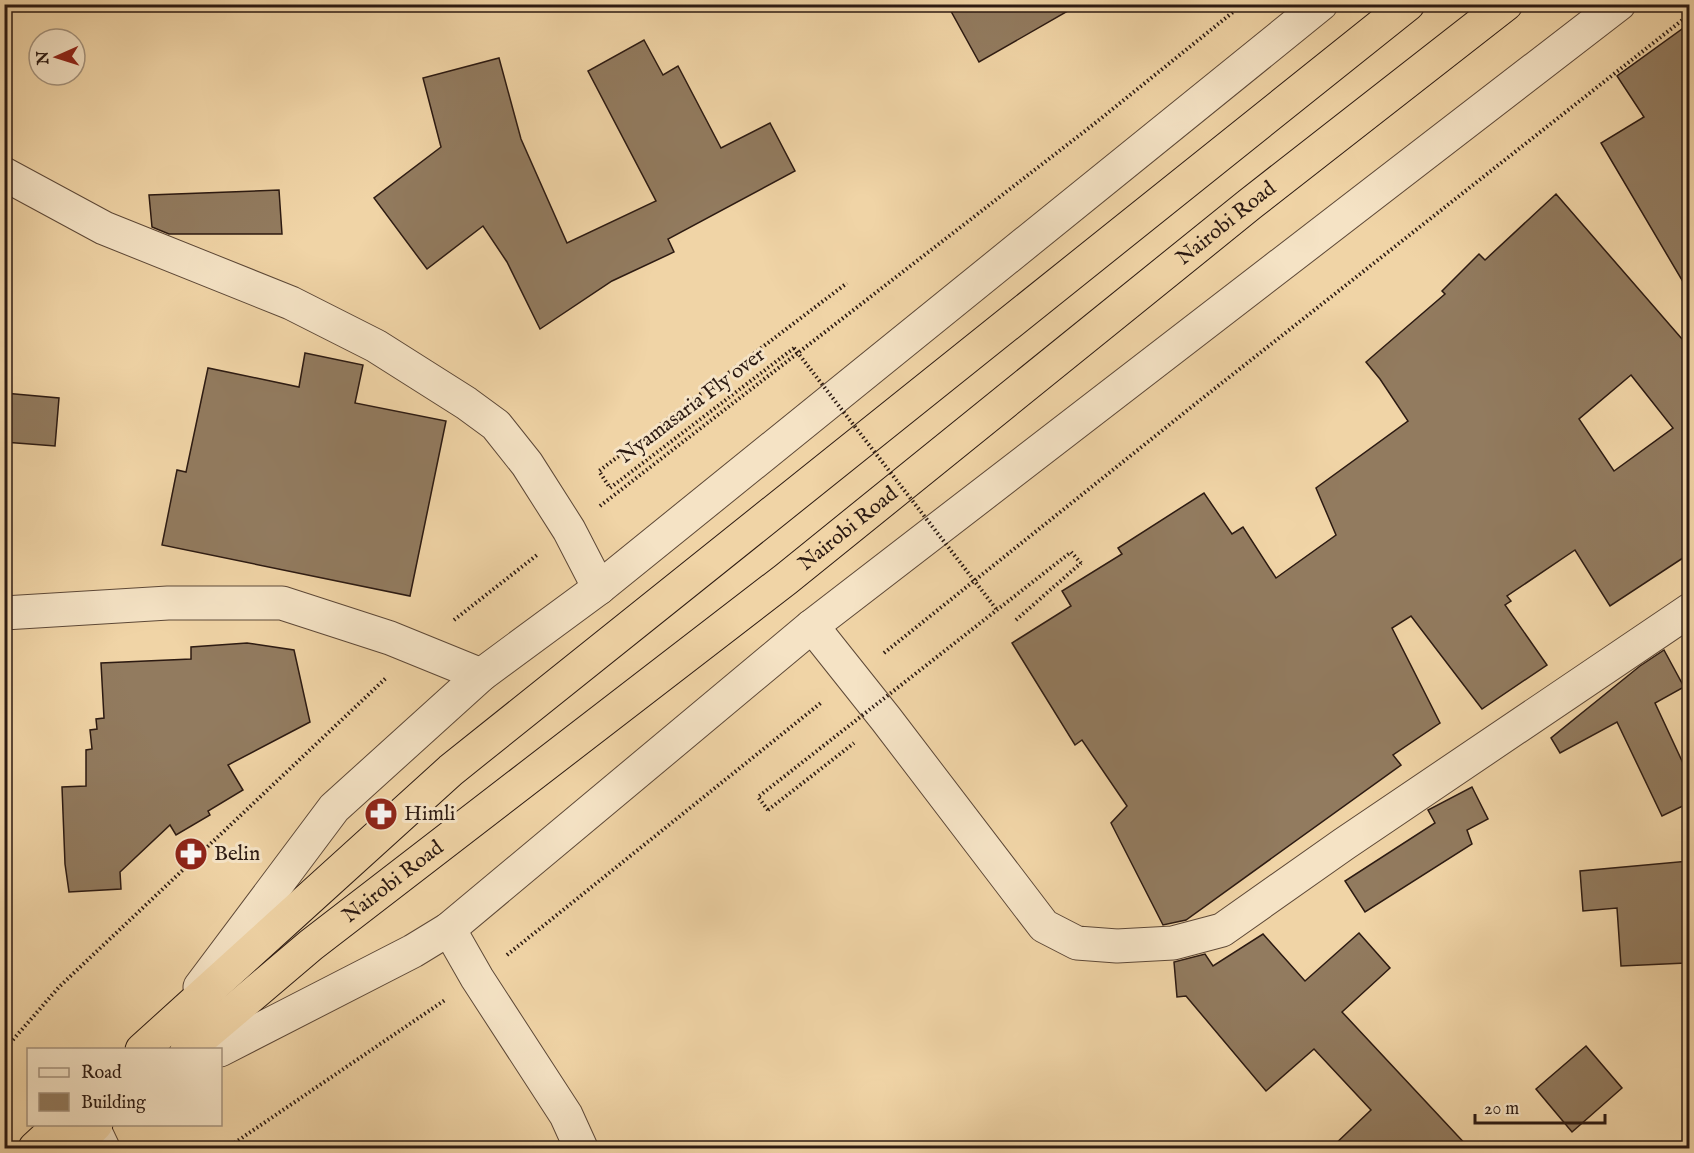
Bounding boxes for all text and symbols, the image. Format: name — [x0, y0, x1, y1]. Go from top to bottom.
north arrow — [27, 27, 87, 87]
text: N — [34, 50, 54, 66]
street label: Nairobi Road — [1171, 175, 1282, 272]
street label: Nyamasaria Fly over — [613, 342, 771, 470]
street label: Nairobi Road — [793, 480, 904, 577]
pharmacy icon: Himli — [363, 796, 399, 832]
place label: Himli — [404, 801, 455, 828]
street label: Nairobi Road — [337, 834, 449, 929]
pharmacy icon: Belin — [173, 836, 209, 872]
place label: Belin — [214, 841, 260, 868]
legend — [27, 1048, 222, 1126]
text: Road — [81, 1062, 122, 1085]
scale bar — [1475, 1087, 1606, 1125]
text: Building — [81, 1092, 146, 1115]
text: 20 m — [1484, 1098, 1519, 1121]

